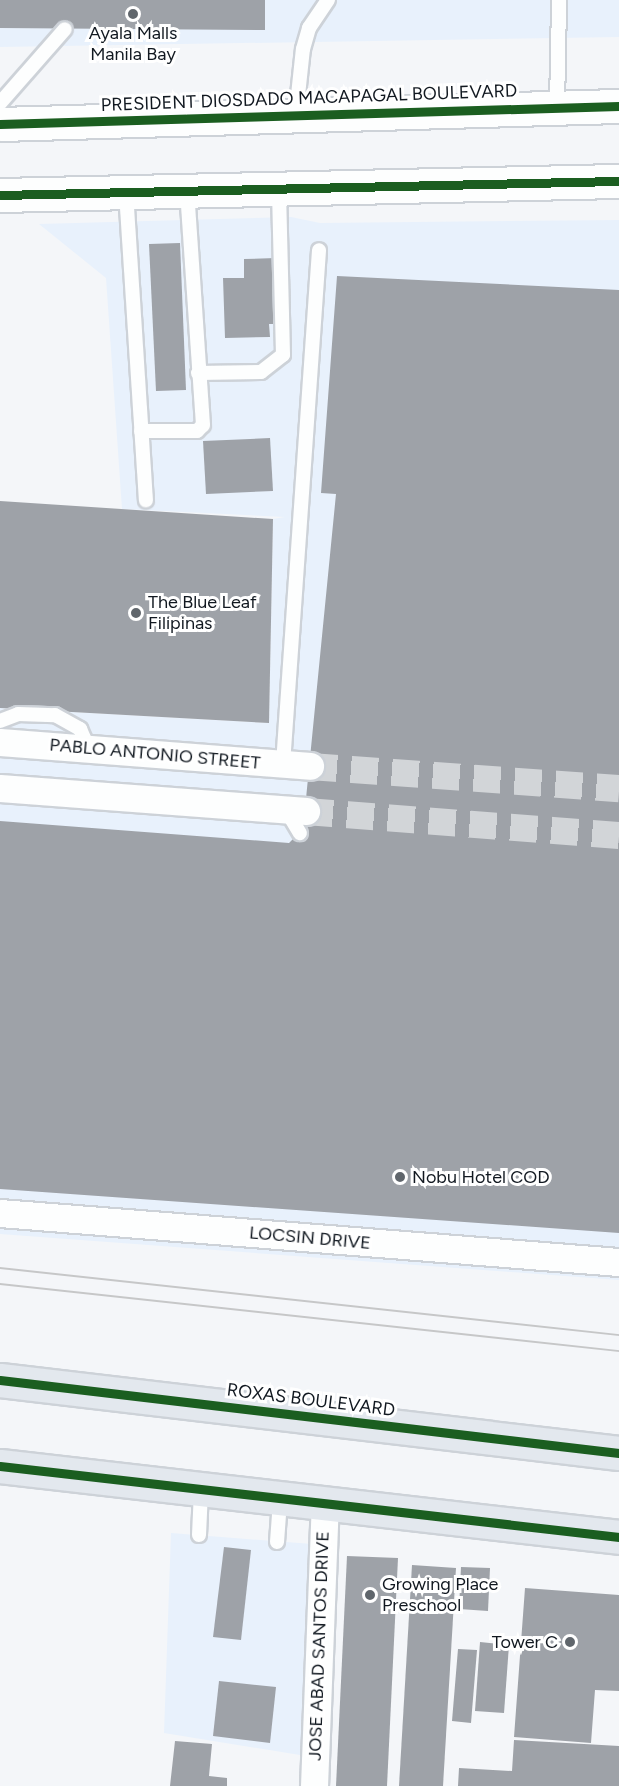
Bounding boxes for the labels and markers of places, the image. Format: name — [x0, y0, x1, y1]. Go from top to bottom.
marker: Ayala Malls Manila Bay — [126, 7, 140, 21]
place label: Ayala Malls Manila Bay — [89, 23, 177, 66]
place label: The Blue Leaf Filipinas — [148, 592, 257, 634]
marker: The Blue Leaf Filipinas — [129, 606, 143, 620]
place label: Nobu Hotel COD — [412, 1166, 550, 1188]
marker: Nobu Hotel COD — [393, 1170, 407, 1184]
place label: Growing Place Preschool — [382, 1574, 498, 1616]
marker: Growing Place Preschool — [363, 1588, 377, 1602]
place label: Tower C — [492, 1631, 558, 1653]
marker: Tower C — [563, 1635, 577, 1649]

